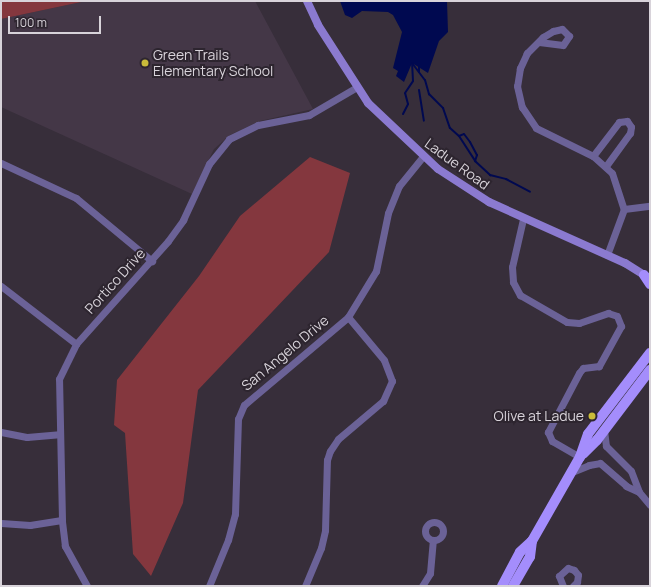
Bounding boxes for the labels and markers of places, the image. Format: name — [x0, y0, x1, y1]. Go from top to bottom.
place label: Green Trails Elementary School — [153, 47, 273, 80]
marker: Green Trails Elementary School — [140, 58, 150, 68]
place label: Olive at Ladue — [494, 408, 584, 424]
marker: Olive at Ladue — [587, 411, 597, 421]

